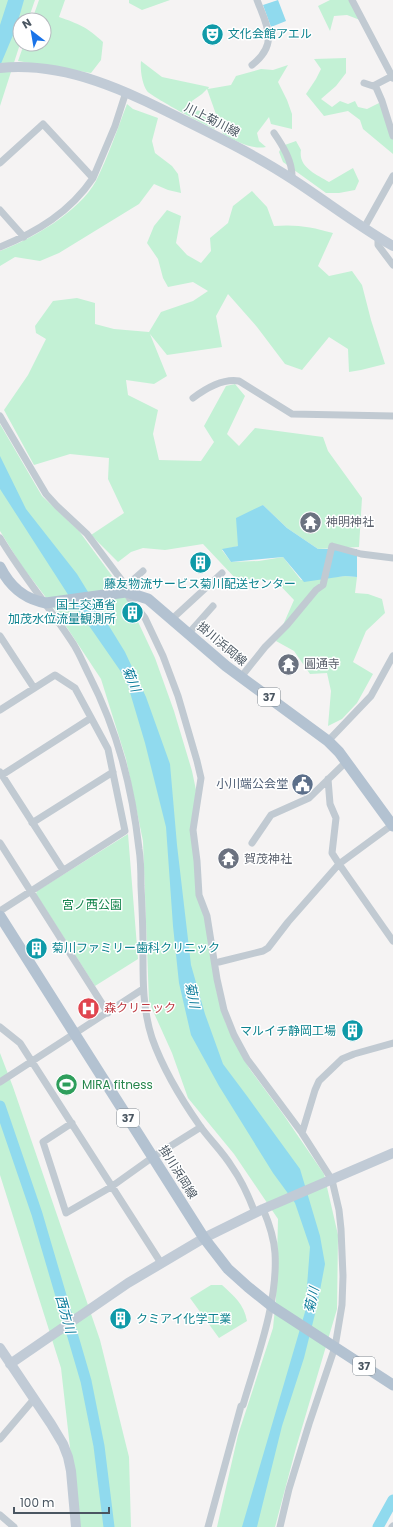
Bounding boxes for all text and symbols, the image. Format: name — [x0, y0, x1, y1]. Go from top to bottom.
north arrow — [12, 12, 52, 52]
text: N — [19, 14, 35, 32]
theatre icon: 文化会館アエル — [200, 21, 226, 47]
place label: 文化会館アエル — [228, 25, 312, 42]
street label: 川上菊川線 — [182, 98, 243, 141]
temple icon: 神明神社 — [298, 509, 324, 535]
place label: 神明神社 — [326, 513, 374, 530]
building icon: 藤友物流サービス菊川配送センター — [187, 550, 213, 576]
place label: 藤友物流サービス菊川配送センター — [104, 575, 296, 592]
place label: 国土交通省 加茂水位流量観測所 — [8, 596, 116, 627]
building icon: 国土交通省 加茂水位流量観測所 — [119, 599, 145, 625]
street label: 掛川浜岡線 — [194, 618, 251, 669]
temple icon: 圓通寺 — [275, 651, 301, 677]
place label: 圓通寺 — [304, 655, 340, 672]
water label: 菊川 — [118, 664, 146, 697]
road number: 37 — [258, 688, 280, 706]
public building icon: 小川端公会堂 — [290, 771, 316, 797]
place label: 小川端公会堂 — [216, 775, 288, 792]
temple icon: 賀茂神社 — [216, 846, 242, 872]
place label: 賀茂神社 — [244, 850, 292, 867]
park label: 宮ノ西公園 — [62, 896, 122, 913]
building icon: 菊川ファミリー歯科クリニック — [23, 935, 49, 961]
place label: 菊川ファミリー歯科クリニック — [52, 939, 220, 956]
water label: 菊川 — [181, 981, 205, 1012]
hospital icon: 森クリニック — [76, 995, 102, 1021]
place label: 森クリニック — [104, 999, 176, 1016]
building icon: マルイチ静岡工場 — [339, 1018, 365, 1044]
place label: マルイチ静岡工場 — [240, 1022, 336, 1039]
sports icon: MIRA fitness — [54, 1072, 80, 1098]
place label: MIRA fitness — [82, 1076, 153, 1093]
road number: 37 — [117, 1109, 139, 1127]
street label: 掛川浜岡線 — [155, 1142, 202, 1202]
water label: 菊川 — [299, 1283, 324, 1315]
water label: 西方川 — [51, 1293, 81, 1337]
building icon: クミアイ化学工業 — [107, 1306, 133, 1332]
place label: クミアイ化学工業 — [136, 1310, 231, 1327]
road number: 37 — [353, 1357, 375, 1375]
scale bar — [14, 1489, 109, 1515]
text: 100 m — [20, 1494, 54, 1511]

